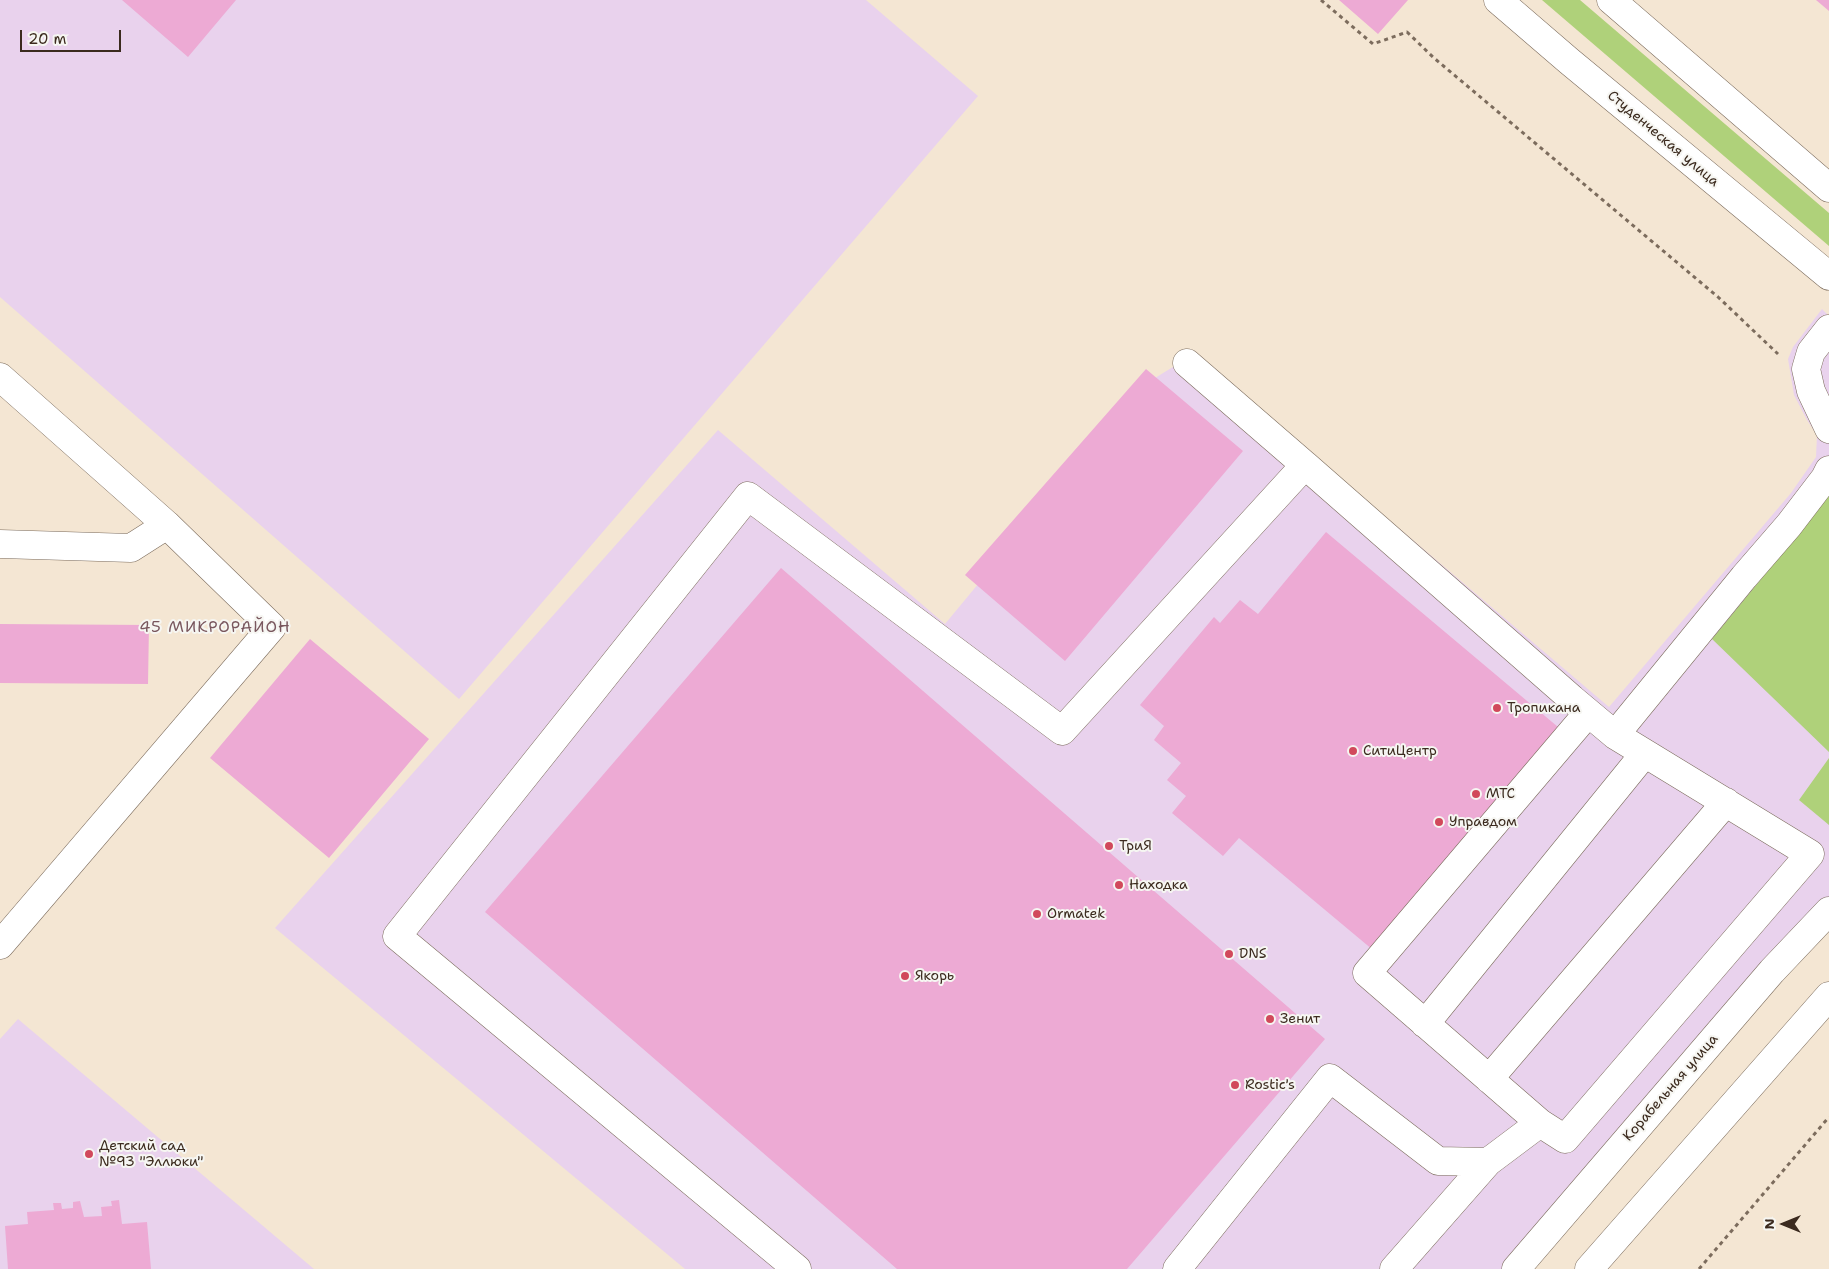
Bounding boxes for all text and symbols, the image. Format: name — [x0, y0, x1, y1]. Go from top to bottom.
scale bar — [22, 20, 124, 52]
text: 20 m — [28, 29, 67, 49]
street label: Студенческая улица — [1604, 87, 1722, 191]
district label: 45 МИКРОРАЙОН — [138, 618, 292, 638]
place label: Тропикана — [1507, 700, 1580, 716]
marker: Тропикана — [1491, 702, 1503, 714]
place label: СитиЦентр — [1363, 743, 1437, 759]
marker: СитиЦентр — [1347, 745, 1359, 757]
place label: МТС — [1486, 786, 1515, 802]
marker: МТС — [1470, 788, 1482, 800]
place label: Управдом — [1449, 814, 1517, 830]
marker: Управдом — [1433, 816, 1445, 828]
place label: ТриЯ — [1119, 838, 1152, 854]
marker: ТриЯ — [1103, 840, 1115, 852]
place label: Находка — [1129, 877, 1188, 893]
marker: Находка — [1113, 879, 1125, 891]
place label: Ormatek — [1047, 906, 1105, 922]
marker: Ormatek — [1031, 908, 1043, 920]
place label: DNS — [1239, 946, 1267, 962]
marker: DNS — [1223, 948, 1235, 960]
place label: Якорь — [915, 968, 954, 984]
marker: Якорь — [899, 970, 911, 982]
place label: Зенит — [1280, 1011, 1320, 1027]
marker: Зенит — [1264, 1013, 1276, 1025]
street label: Корабельная улица — [1620, 1031, 1722, 1145]
place label: Rostic's — [1245, 1077, 1295, 1093]
marker: Rostic's — [1229, 1079, 1241, 1091]
place label: Детский сад №93 "Эллюки" — [99, 1138, 204, 1170]
marker: Детский сад №93 "Эллюки" — [83, 1148, 95, 1160]
north arrow — [1759, 1199, 1809, 1249]
text: N — [1760, 1218, 1778, 1230]

